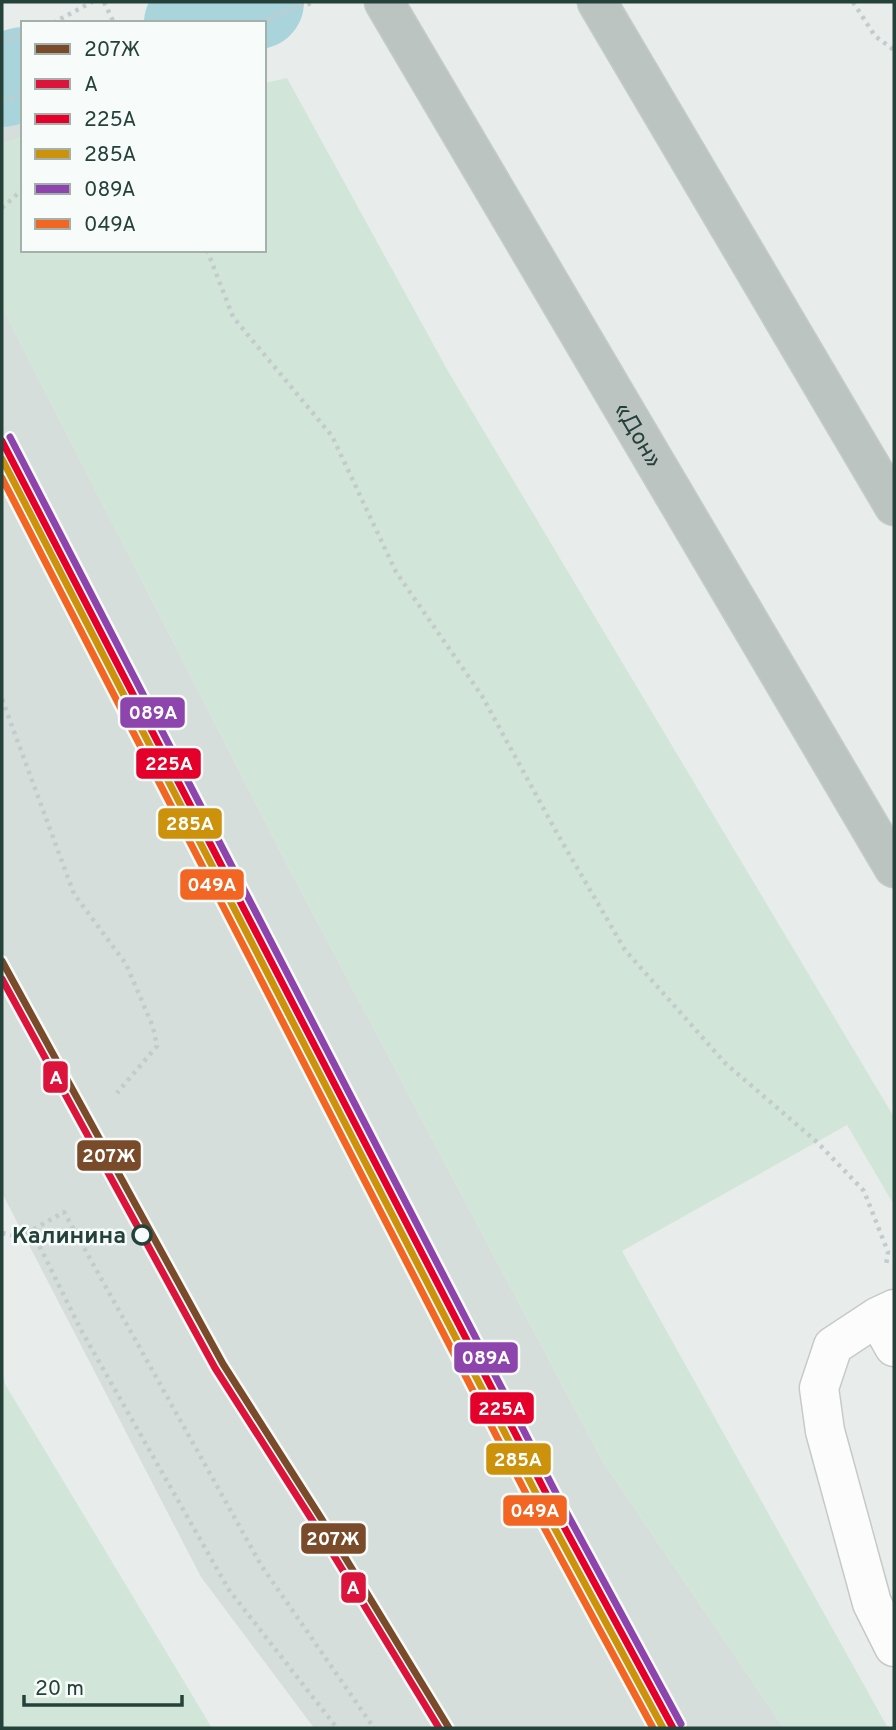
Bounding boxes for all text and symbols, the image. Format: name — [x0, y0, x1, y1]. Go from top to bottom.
legend — [21, 21, 266, 252]
text: 207Ж — [84, 37, 140, 64]
text: A — [84, 72, 98, 99]
text: 225А — [84, 107, 137, 134]
text: 285А — [84, 142, 137, 169]
text: 089А — [84, 177, 136, 204]
text: 049А — [84, 212, 136, 239]
street label: «Дон» — [606, 398, 667, 474]
line badge: 089А — [119, 696, 186, 729]
text: 089А — [128, 702, 178, 726]
line badge: 225А — [135, 747, 202, 780]
text: 225А — [145, 753, 193, 777]
line badge: 285А — [157, 807, 223, 840]
text: 285А — [166, 813, 215, 837]
line badge: 049А — [179, 868, 245, 901]
text: 049А — [187, 874, 237, 898]
line badge: A — [42, 1060, 69, 1094]
text: A — [49, 1067, 63, 1091]
line badge: 207Ж — [76, 1139, 142, 1172]
text: 207Ж — [82, 1145, 136, 1169]
place label: Калинина — [12, 1223, 126, 1252]
marker: Калинина — [132, 1225, 152, 1245]
line badge: 089А — [453, 1341, 519, 1374]
text: 089А — [461, 1347, 511, 1371]
line badge: 225А — [469, 1391, 535, 1425]
text: 225А — [478, 1398, 526, 1422]
line badge: 285А — [485, 1442, 552, 1476]
text: 285А — [494, 1449, 543, 1473]
line badge: 049А — [502, 1494, 568, 1527]
text: 049А — [510, 1500, 560, 1524]
line badge: 207Ж — [300, 1522, 367, 1555]
text: 207Ж — [306, 1528, 360, 1552]
line badge: A — [340, 1571, 367, 1604]
text: A — [346, 1577, 360, 1601]
scale bar — [24, 1664, 182, 1708]
text: 20 m — [35, 1676, 84, 1703]

